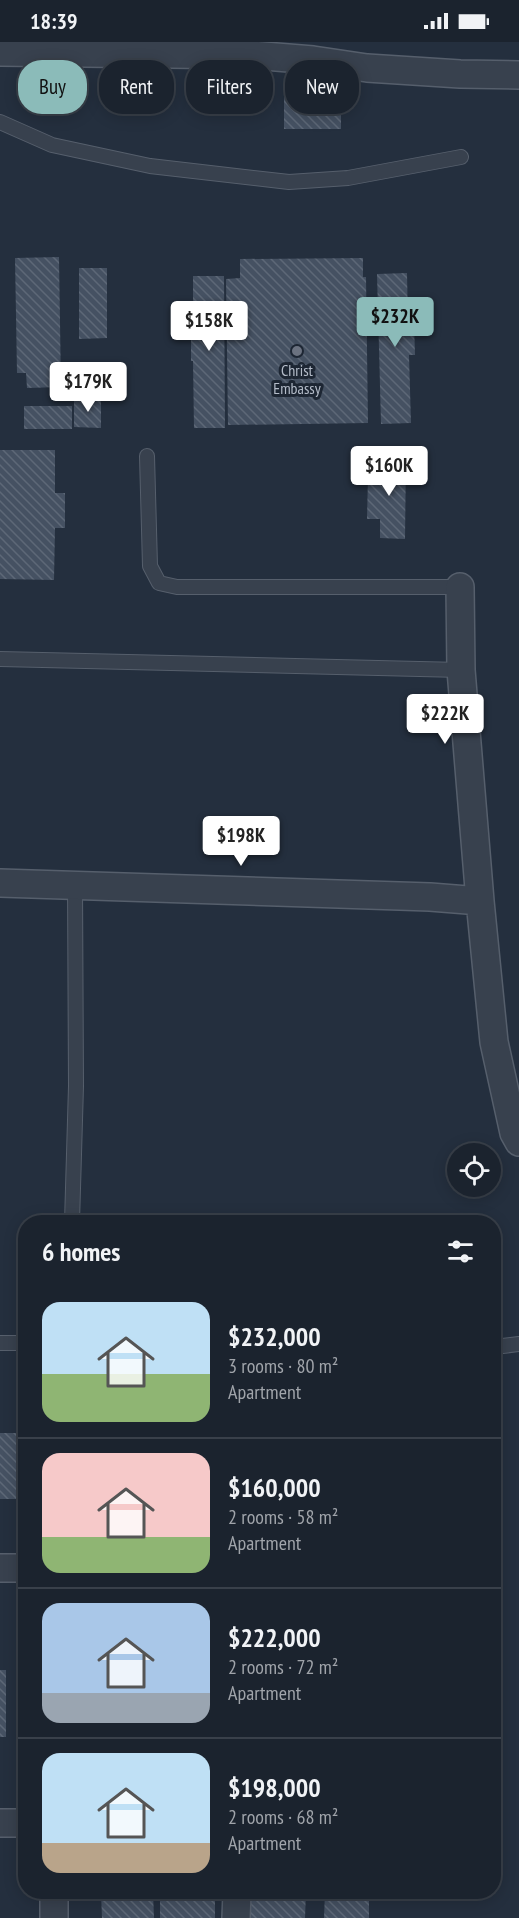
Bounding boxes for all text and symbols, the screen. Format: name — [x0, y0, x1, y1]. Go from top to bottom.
text: 18:39 — [30, 7, 78, 35]
chip: Buy — [18, 60, 87, 114]
chip: Rent — [99, 60, 174, 114]
chip: Filters — [186, 60, 273, 114]
chip: New — [285, 60, 359, 114]
pin: $232K — [353, 297, 437, 348]
pin: $158K — [167, 301, 251, 352]
text: $232K — [371, 303, 419, 329]
text: $158K — [185, 307, 233, 333]
marker: Christ Embassy — [290, 344, 304, 358]
place label: Christ Embassy — [273, 360, 321, 398]
pin: $179K — [46, 362, 130, 413]
text: $179K — [64, 368, 112, 394]
pin: $160K — [347, 446, 431, 497]
text: $160K — [365, 452, 413, 478]
pin: $222K — [403, 694, 487, 745]
text: $222K — [421, 700, 469, 726]
pin: $198K — [199, 816, 283, 867]
text: $198K — [217, 822, 265, 848]
map controls — [447, 1143, 501, 1197]
button: locate — [447, 1143, 501, 1197]
text: 6 homes — [42, 1235, 120, 1268]
icon: filters — [444, 1235, 477, 1268]
text: $232,000 — [228, 1320, 321, 1353]
icon: home — [90, 1326, 162, 1398]
text: 3 rooms · 80 m² — [228, 1353, 338, 1379]
text: Apartment — [228, 1379, 301, 1405]
text: $160,000 — [228, 1471, 321, 1504]
icon: home — [90, 1477, 162, 1549]
text: 2 rooms · 58 m² — [228, 1504, 338, 1530]
text: Apartment — [228, 1530, 301, 1556]
text: $222,000 — [228, 1621, 321, 1654]
icon: home — [90, 1627, 162, 1699]
text: 2 rooms · 72 m² — [228, 1654, 338, 1680]
text: Apartment — [228, 1680, 301, 1706]
text: $198,000 — [228, 1771, 321, 1804]
icon: home — [90, 1777, 162, 1849]
text: 2 rooms · 68 m² — [228, 1804, 338, 1830]
text: Apartment — [228, 1830, 301, 1856]

